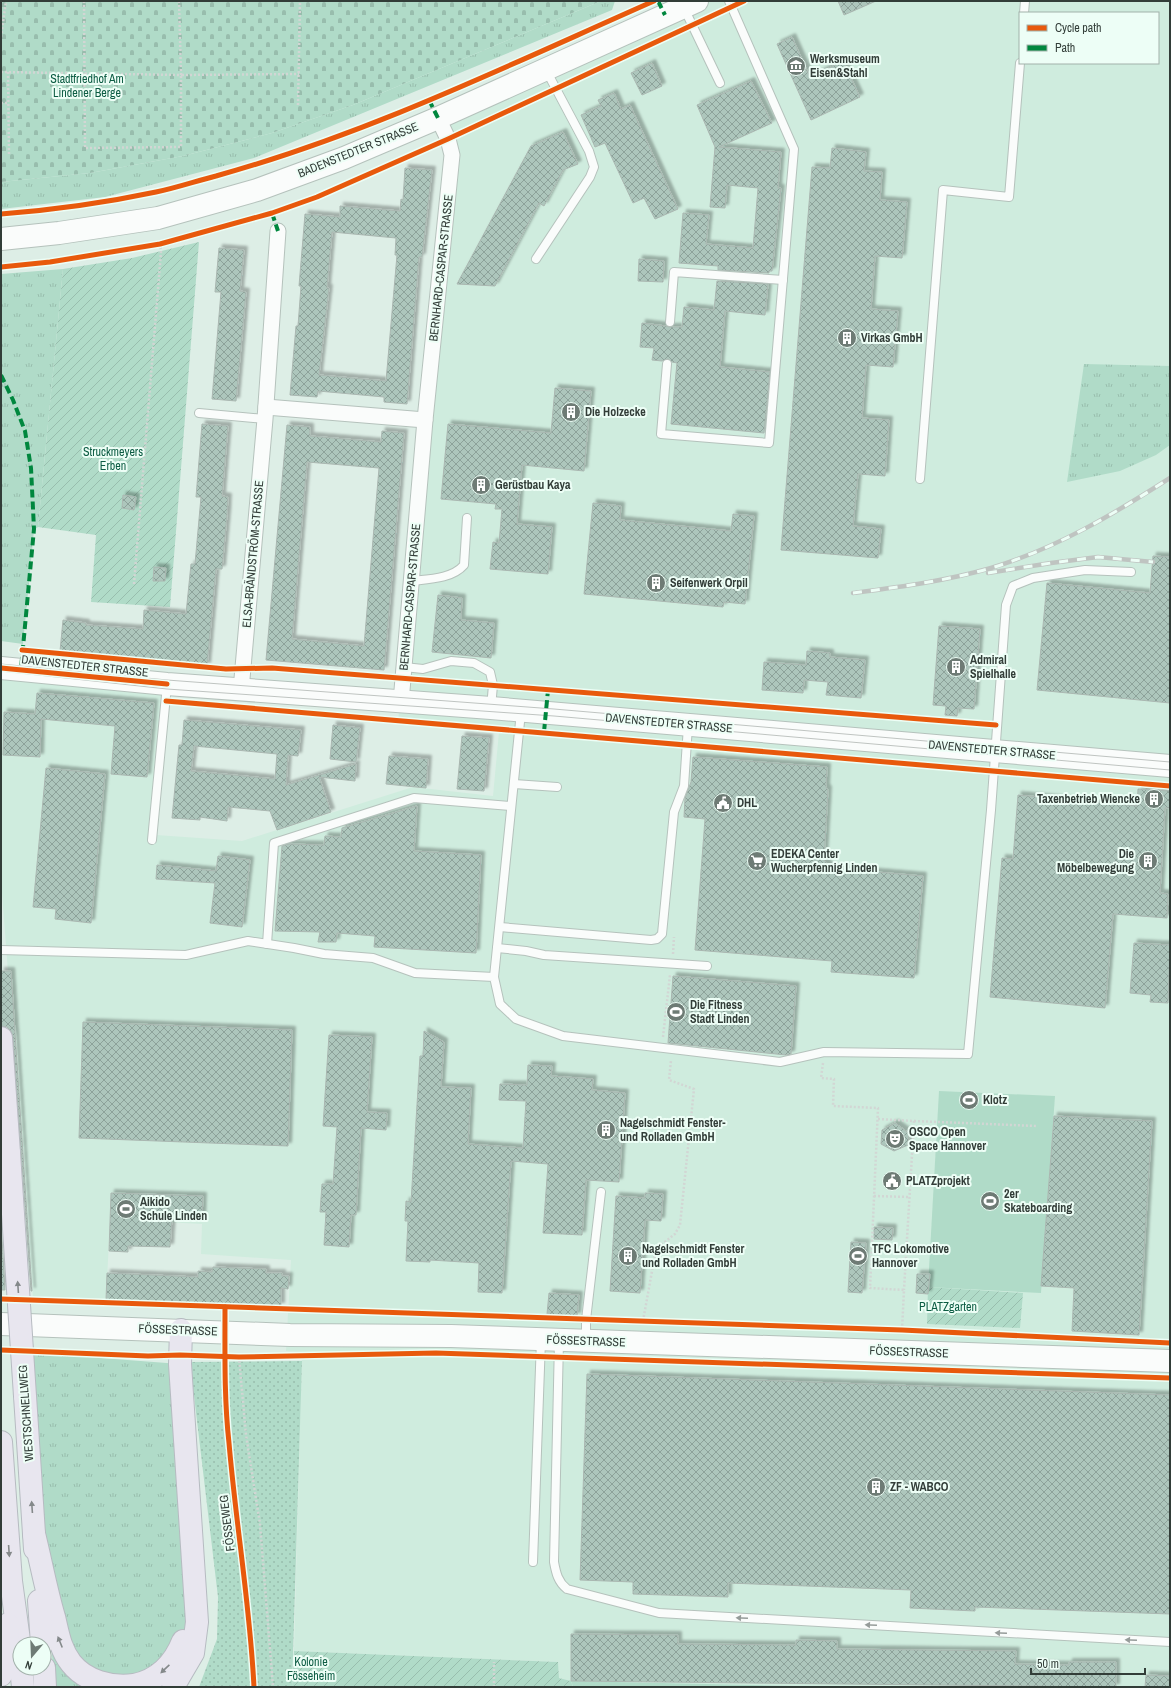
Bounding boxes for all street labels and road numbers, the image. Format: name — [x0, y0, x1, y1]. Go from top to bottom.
street label: BADENSTEDTER STRASSE — [295, 119, 421, 181]
street label: BERNHARD-CASPAR-STRASSE — [425, 194, 457, 342]
street label: ELSA-BRÄNDSTRÖM-STRASSE — [238, 480, 267, 628]
street label: BERNHARD-CASPAR-STRASSE — [396, 523, 424, 671]
street label: DAVENSTEDTER STRASSE — [21, 651, 149, 681]
street label: DAVENSTEDTER STRASSE — [605, 709, 733, 737]
street label: DAVENSTEDTER STRASSE — [928, 736, 1056, 764]
street label: FÖSSESTRASSE — [138, 1320, 218, 1339]
street label: FÖSSESTRASSE — [546, 1331, 626, 1350]
street label: FÖSSESTRASSE — [869, 1342, 949, 1361]
street label: WESTSCHNELLWEG — [15, 1364, 37, 1462]
street label: FÖSSEWEG — [215, 1494, 238, 1552]

